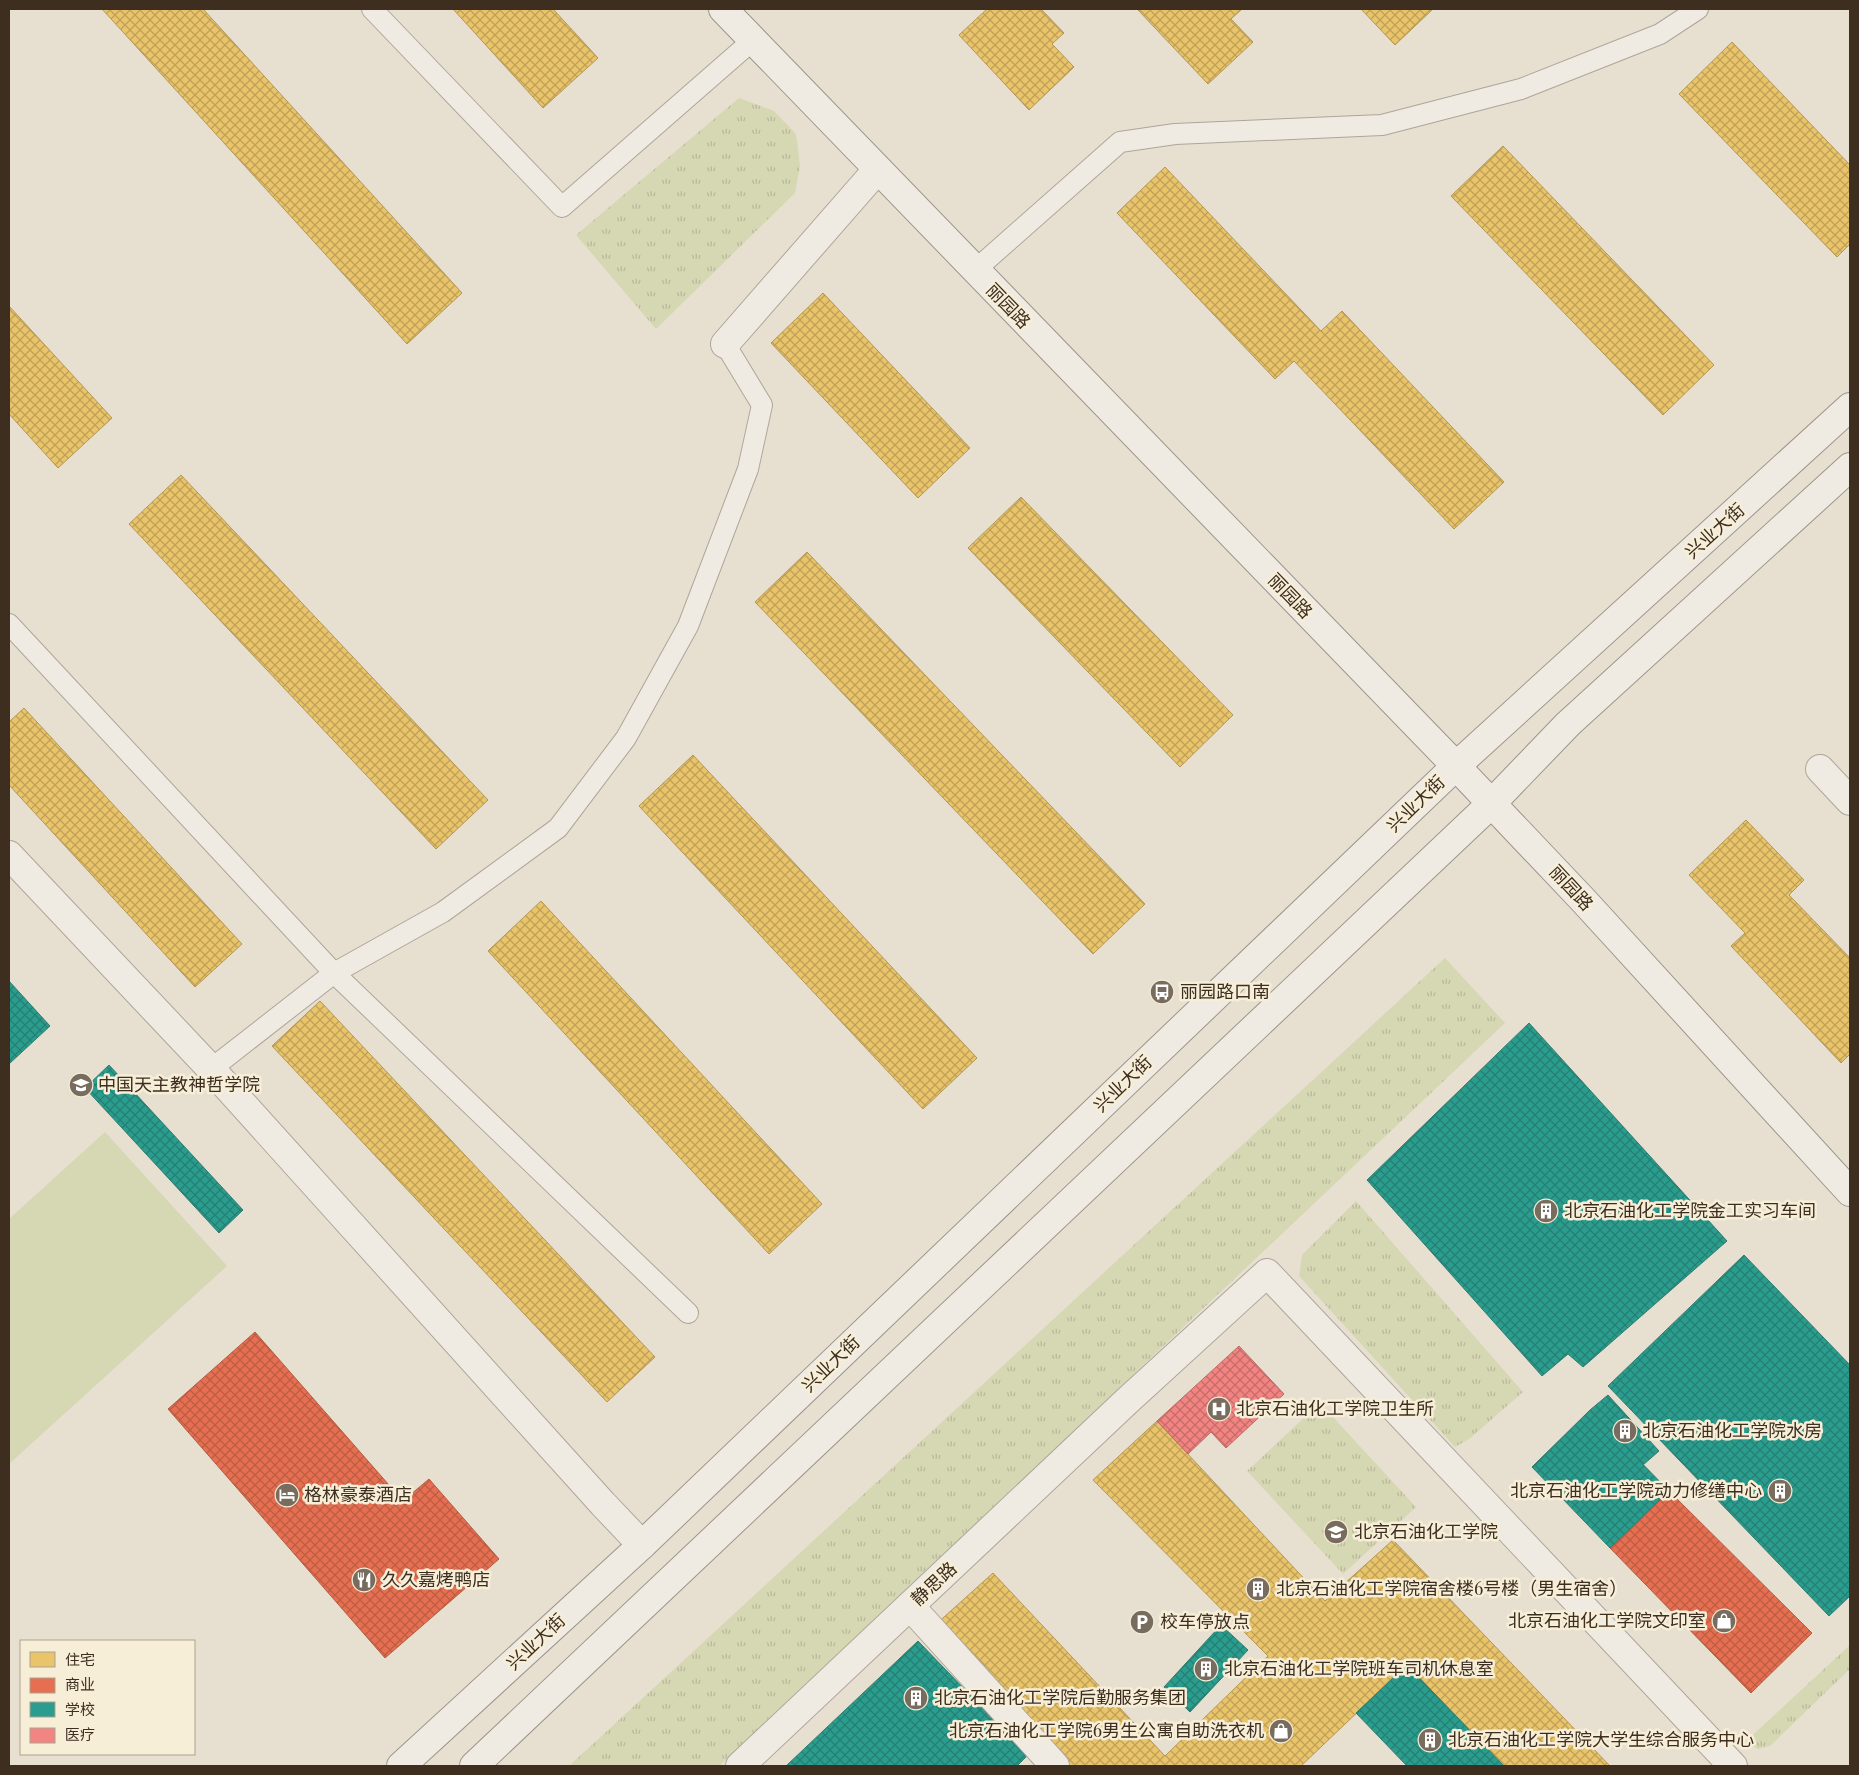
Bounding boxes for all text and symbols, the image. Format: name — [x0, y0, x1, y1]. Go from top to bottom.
street label: 丽园路 — [981, 278, 1036, 333]
street label: 兴业大街 — [1680, 497, 1749, 563]
street label: 丽园路 — [1263, 568, 1318, 623]
street label: 兴业大街 — [1381, 770, 1450, 837]
street label: 丽园路 — [1545, 859, 1599, 915]
bus stop icon: 丽园路口南 — [1149, 979, 1175, 1005]
place label: 丽园路口南 — [1180, 979, 1270, 1003]
street label: 兴业大街 — [1088, 1050, 1157, 1117]
school or university icon: 中国天主教神哲学院 — [68, 1072, 94, 1098]
place label: 中国天主教神哲学院 — [98, 1072, 260, 1096]
building icon: 北京石油化工学院金工实习车间 — [1533, 1198, 1559, 1224]
place label: 北京石油化工学院金工实习车间 — [1564, 1198, 1816, 1222]
street label: 兴业大街 — [796, 1330, 865, 1397]
hospital icon: 北京石油化工学院卫生所 — [1206, 1396, 1232, 1422]
place label: 北京石油化工学院卫生所 — [1236, 1396, 1434, 1420]
building icon: 北京石油化工学院水房 — [1612, 1418, 1638, 1444]
place label: 北京石油化工学院水房 — [1642, 1418, 1822, 1442]
place label: 北京石油化工学院动力修缮中心 — [1510, 1478, 1762, 1502]
building icon: 北京石油化工学院动力修缮中心 — [1767, 1478, 1793, 1504]
hotel icon: 格林豪泰酒店 — [274, 1482, 300, 1508]
place label: 格林豪泰酒店 — [304, 1482, 412, 1506]
school or university icon: 北京石油化工学院 — [1323, 1519, 1349, 1545]
place label: 北京石油化工学院 — [1354, 1519, 1498, 1543]
street label: 静思路 — [905, 1556, 961, 1610]
restaurant icon: 久久嘉烤鸭店 — [351, 1567, 377, 1593]
place label: 久久嘉烤鸭店 — [382, 1567, 490, 1591]
building icon: 北京石油化工学院宿舍楼6号楼（男生宿舍） — [1245, 1576, 1271, 1602]
place label: 北京石油化工学院宿舍楼6号楼（男生宿舍） — [1276, 1576, 1627, 1600]
street label: 兴业大街 — [501, 1608, 570, 1675]
place label: 北京石油化工学院文印室 — [1508, 1608, 1706, 1632]
shop icon: 北京石油化工学院文印室 — [1711, 1608, 1737, 1634]
parking icon: 校车停放点 — [1129, 1609, 1155, 1635]
place label: 校车停放点 — [1160, 1609, 1250, 1633]
legend — [20, 1640, 195, 1755]
text: 住宅 — [65, 1649, 95, 1669]
building icon: 北京石油化工学院班车司机休息室 — [1193, 1656, 1219, 1682]
place label: 北京石油化工学院班车司机休息室 — [1224, 1656, 1494, 1680]
text: 商业 — [65, 1674, 95, 1694]
building icon: 北京石油化工学院后勤服务集团 — [903, 1685, 929, 1711]
place label: 北京石油化工学院后勤服务集团 — [934, 1685, 1186, 1709]
text: 学校 — [65, 1699, 95, 1719]
place label: 北京石油化工学院6男生公寓自助洗衣机 — [949, 1718, 1264, 1742]
shop icon: 北京石油化工学院6男生公寓自助洗衣机 — [1268, 1718, 1294, 1744]
text: 医疗 — [65, 1724, 95, 1744]
building icon: 北京石油化工学院大学生综合服务中心 — [1417, 1727, 1443, 1753]
place label: 北京石油化工学院大学生综合服务中心 — [1448, 1727, 1754, 1751]

